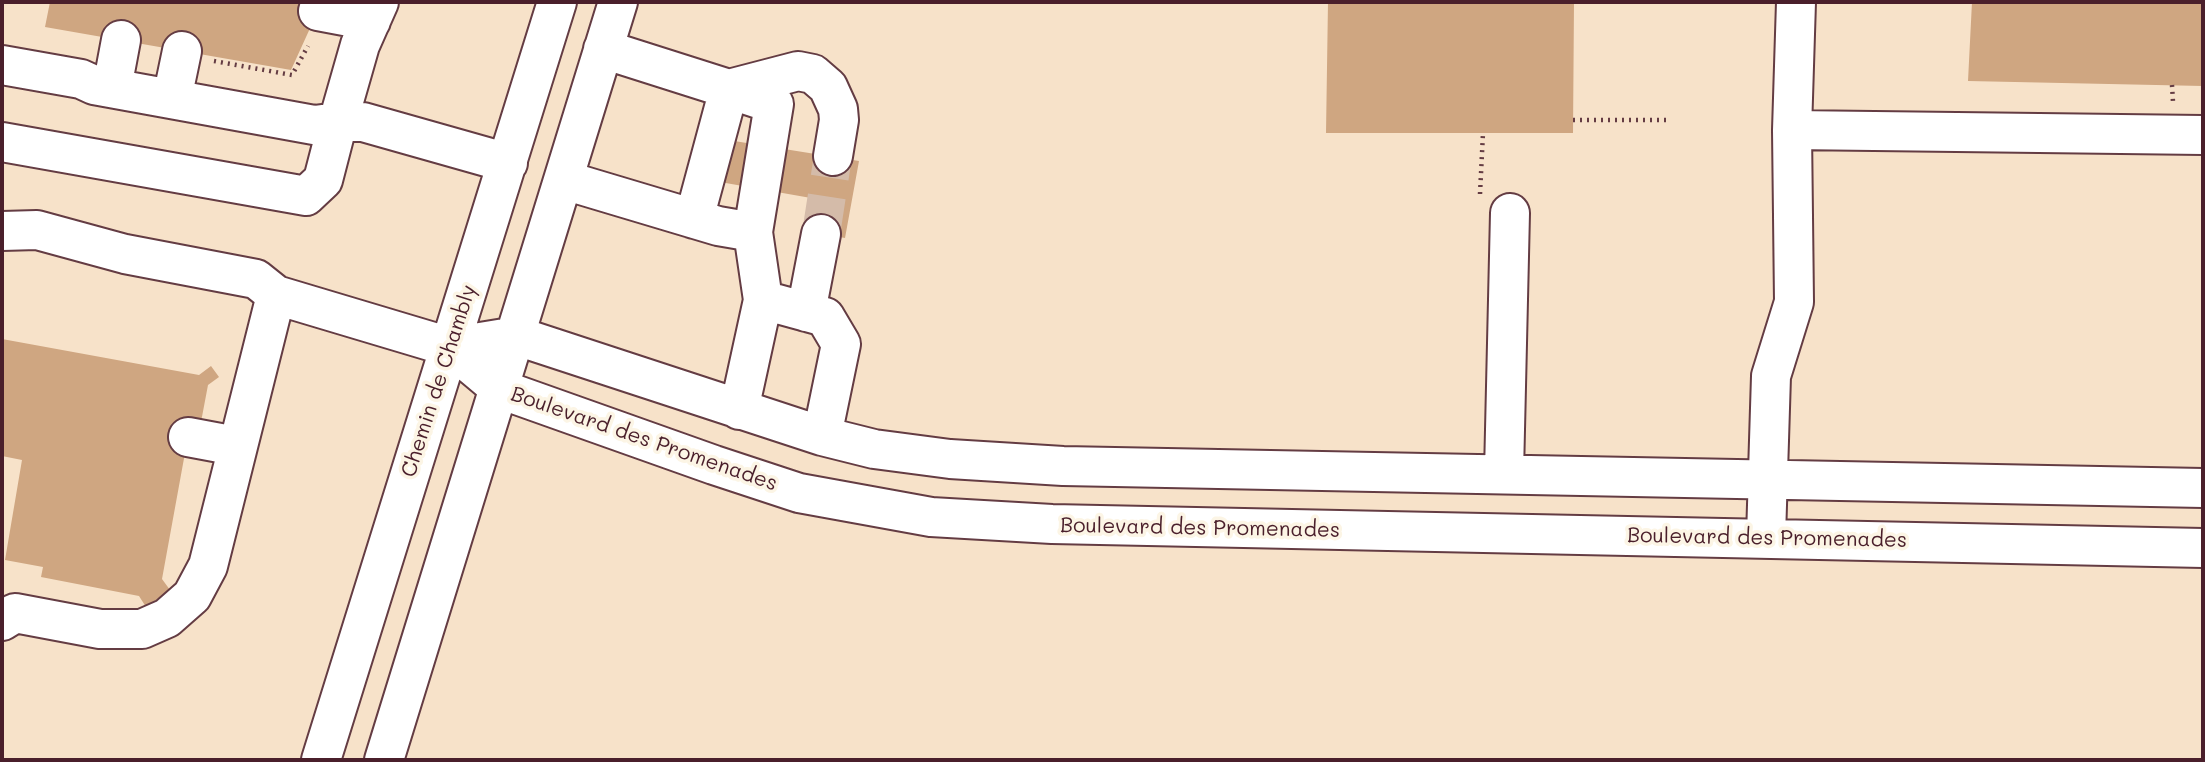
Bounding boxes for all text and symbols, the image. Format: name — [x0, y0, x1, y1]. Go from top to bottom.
street label: Chemin de Chambly — [396, 282, 482, 480]
street label: Boulevard des Promenades — [507, 381, 781, 497]
street label: Boulevard des Promenades — [1060, 513, 1340, 543]
street label: Boulevard des Promenades — [1627, 523, 1907, 553]

